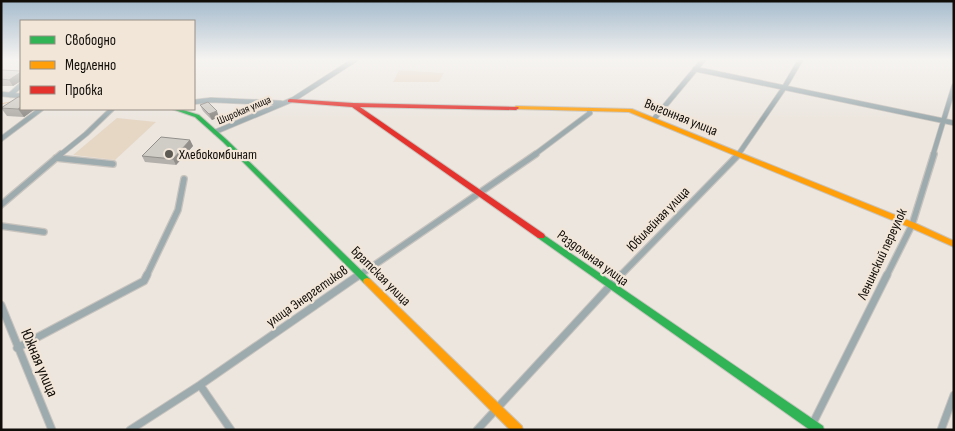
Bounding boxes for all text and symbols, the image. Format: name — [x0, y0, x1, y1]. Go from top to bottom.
legend — [20, 20, 195, 110]
text: Свободно — [65, 31, 116, 50]
text: Медленно — [65, 56, 116, 75]
text: Пробка — [65, 81, 103, 100]
street label: Широкая улица — [215, 93, 273, 127]
street label: Выгонная улица — [642, 95, 720, 139]
place label: Хлебокомбинат — [178, 146, 257, 163]
marker: Хлебокомбинат — [163, 148, 175, 160]
street label: Юбилейная улица — [623, 183, 693, 255]
street label: Ленинский переулок — [853, 205, 911, 303]
street label: Раздольная улица — [554, 226, 632, 290]
street label: Братская улица — [348, 243, 414, 309]
street label: улица Энергетиков — [263, 261, 351, 330]
street label: Южная улица — [16, 326, 62, 400]

